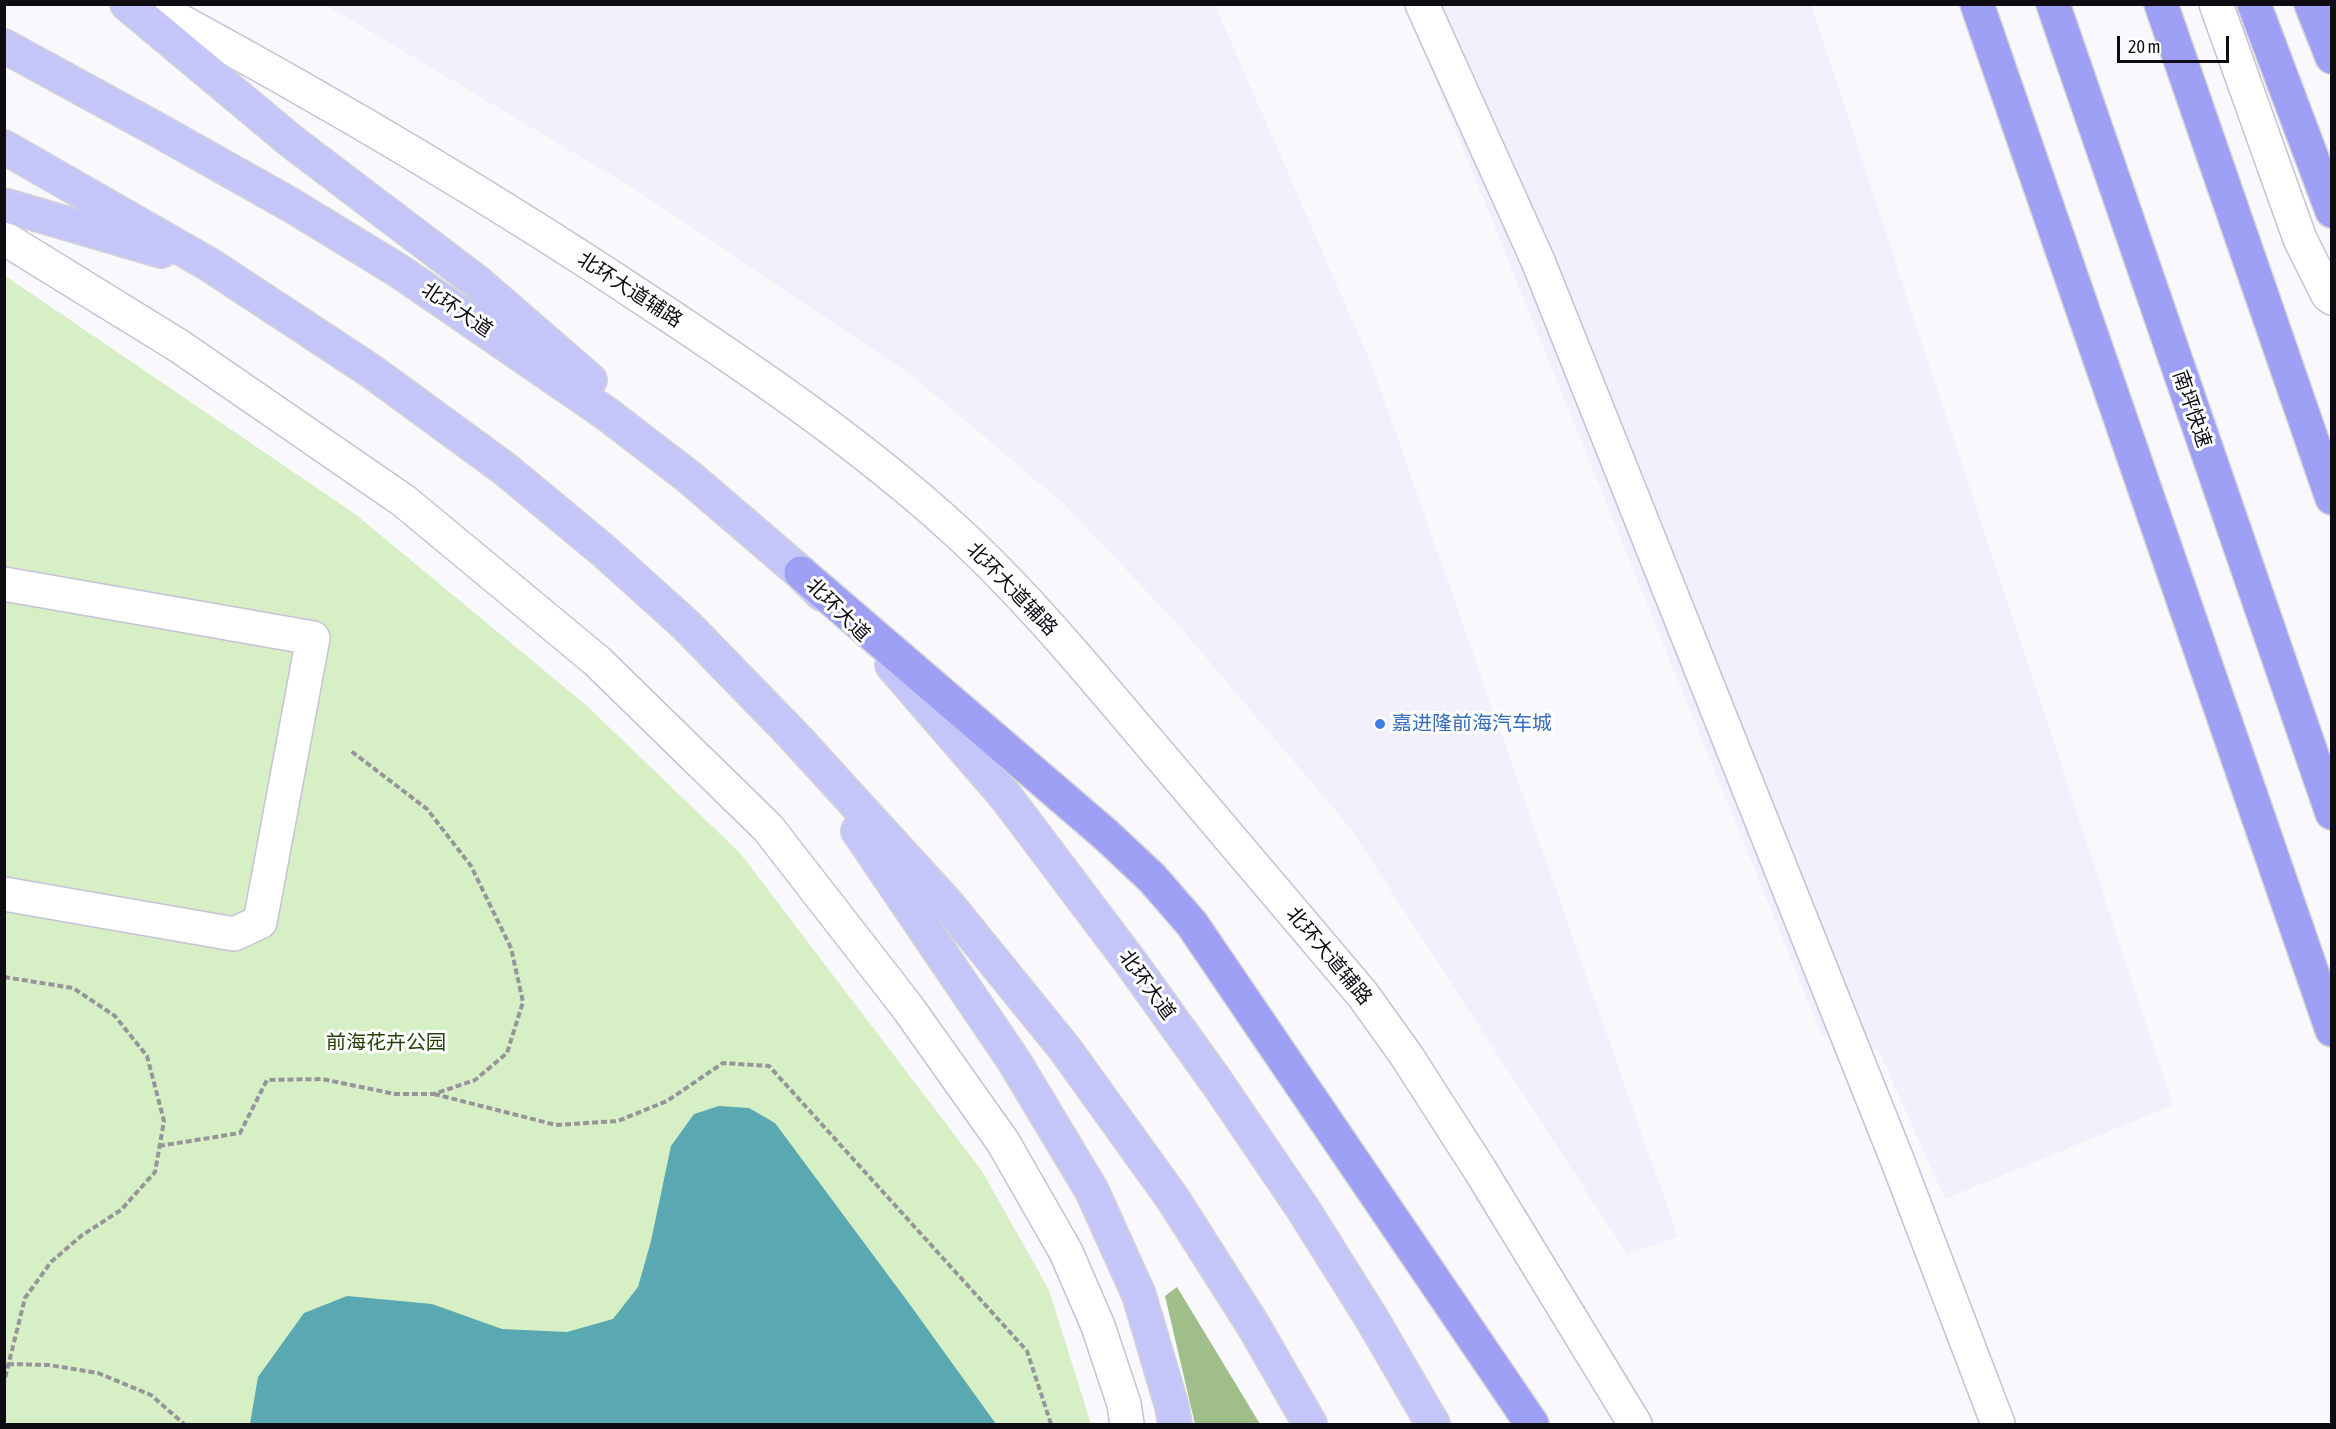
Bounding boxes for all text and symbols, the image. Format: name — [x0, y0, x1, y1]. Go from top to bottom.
scale bar — [2120, 24, 2232, 62]
text: 20 m — [2128, 36, 2160, 57]
street label: 北环大道辅路 — [573, 247, 687, 333]
street label: 北环大道 — [417, 278, 497, 342]
street label: 南坪快速 — [2168, 367, 2216, 451]
street label: 北环大道辅路 — [962, 538, 1062, 640]
street label: 北环大道 — [801, 573, 875, 647]
place label: 嘉进隆前海汽车城 — [1392, 712, 1552, 736]
marker: 嘉进隆前海汽车城 — [1373, 717, 1387, 731]
street label: 北环大道辅路 — [1281, 902, 1377, 1010]
street label: 北环大道 — [1114, 946, 1180, 1024]
park label: 前海花卉公园 — [326, 1031, 446, 1055]

